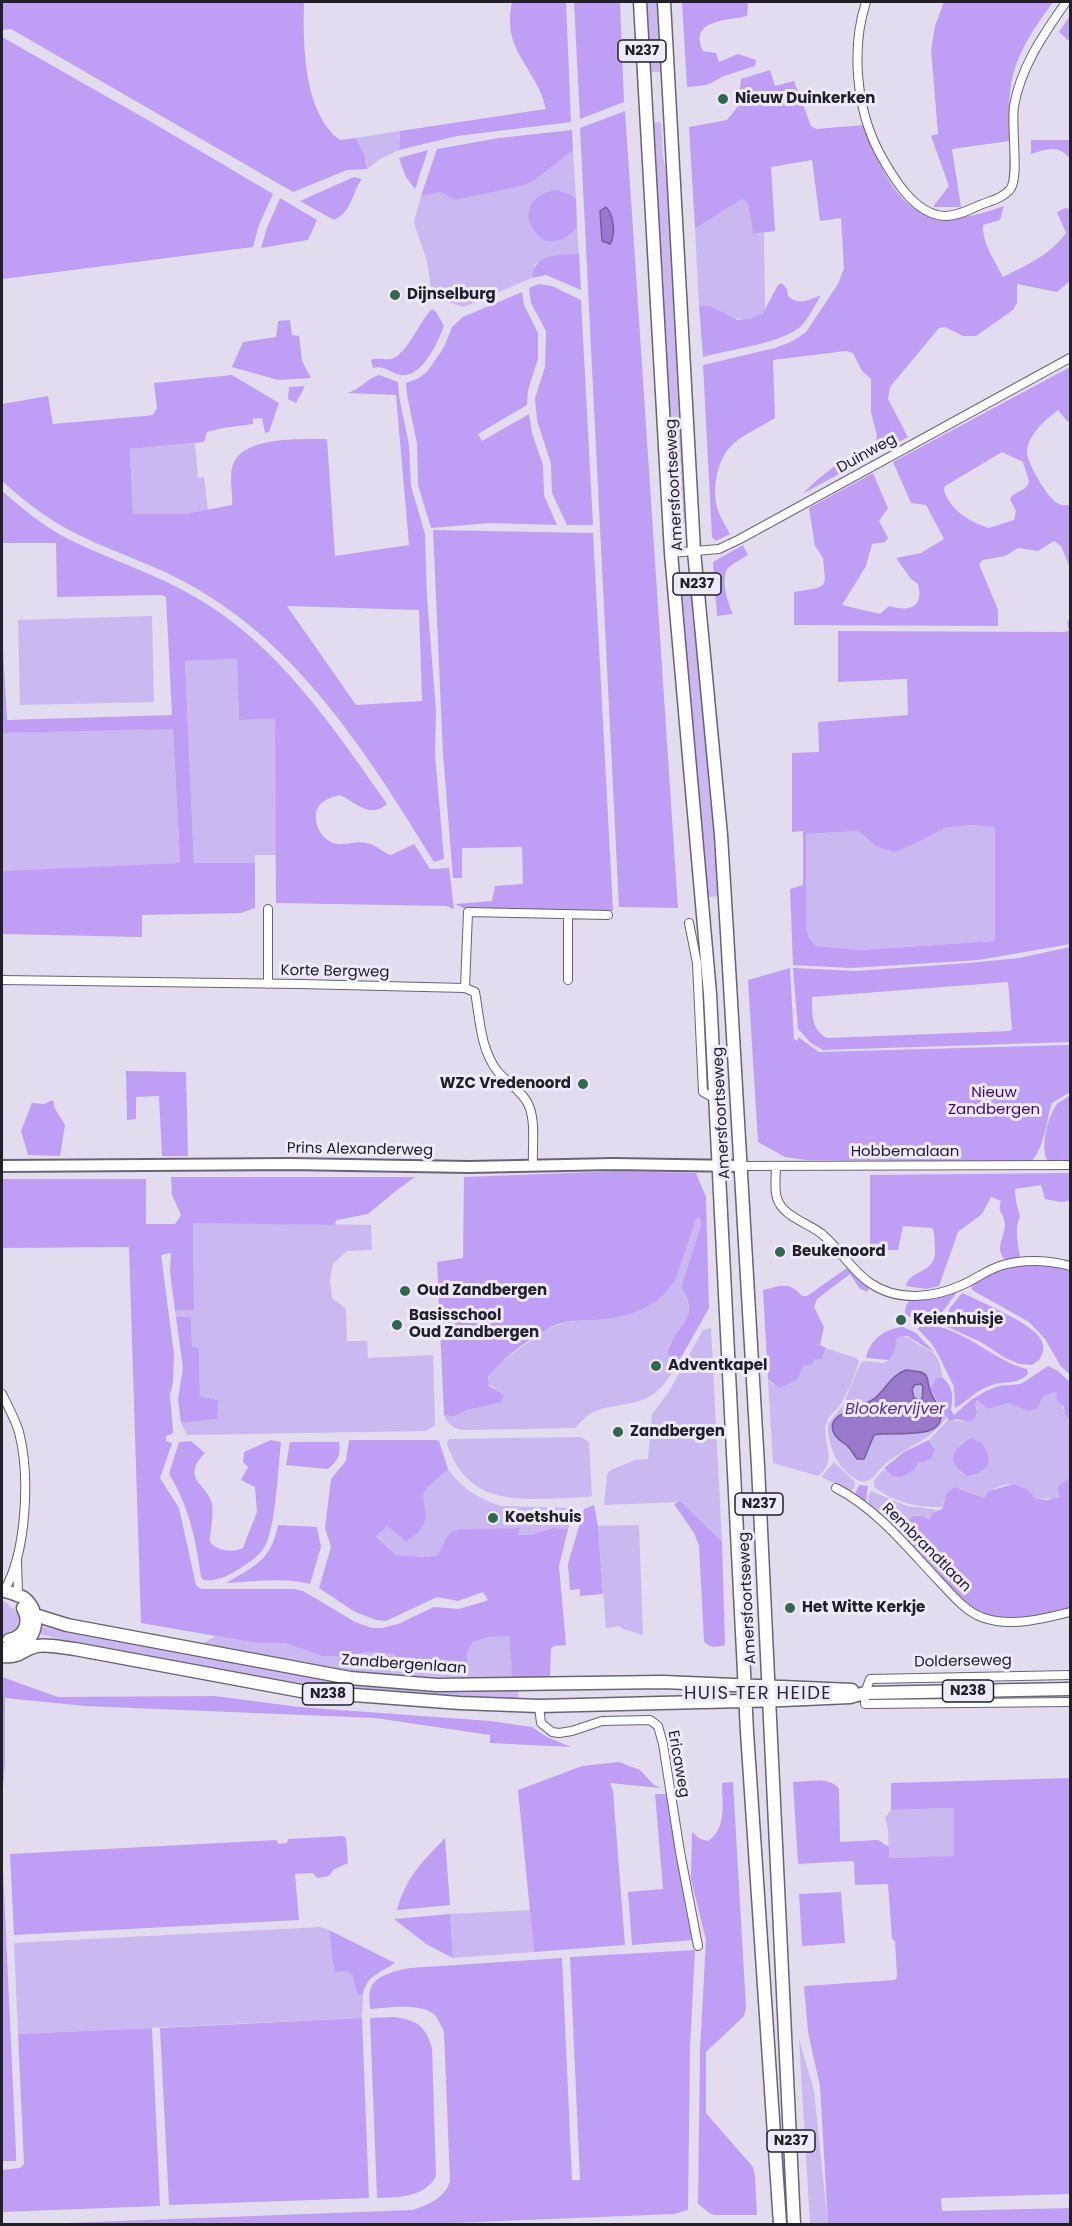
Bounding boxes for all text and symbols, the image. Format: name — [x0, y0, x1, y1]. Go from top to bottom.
road number: N237 — [618, 40, 666, 62]
place label: Nieuw Duinkerken — [735, 90, 875, 108]
marker: Nieuw Duinkerken — [716, 92, 730, 106]
place label: Dijnselburg — [407, 286, 496, 304]
marker: Dijnselburg — [388, 288, 402, 302]
street label: Amersfoortseweg — [663, 418, 687, 552]
street label: Duinweg — [834, 430, 900, 478]
road number: N237 — [673, 573, 721, 595]
street label: Korte Bergweg — [280, 962, 390, 982]
street label: Amersfoortseweg — [710, 1046, 734, 1180]
place label: WZC Vredenoord — [440, 1075, 571, 1093]
marker: WZC Vredenoord — [576, 1077, 590, 1091]
park label: Nieuw Zandbergen — [948, 1084, 1040, 1119]
street label: Prins Alexanderweg — [287, 1140, 433, 1160]
street label: Hobbemalaan — [851, 1143, 959, 1161]
place label: Beukenoord — [792, 1243, 886, 1261]
marker: Beukenoord — [773, 1245, 787, 1259]
place label: Oud Zandbergen — [417, 1282, 547, 1300]
marker: Oud Zandbergen — [398, 1284, 412, 1298]
place label: Basisschool Oud Zandbergen — [409, 1307, 539, 1342]
place label: Keienhuisje — [913, 1311, 1003, 1329]
marker: Keienhuisje — [894, 1313, 908, 1327]
marker: Basisschool Oud Zandbergen — [390, 1318, 404, 1332]
place label: Adventkapel — [668, 1357, 767, 1375]
marker: Adventkapel — [649, 1359, 663, 1373]
water label: Blookervijver — [845, 1400, 945, 1420]
place label: Zandbergen — [630, 1423, 725, 1441]
marker: Zandbergen — [611, 1425, 625, 1439]
road number: N237 — [735, 1493, 783, 1515]
street label: Rembrandtlaan — [878, 1500, 974, 1596]
place label: Koetshuis — [505, 1509, 582, 1527]
marker: Koetshuis — [486, 1511, 500, 1525]
street label: Amersfoortseweg — [736, 1531, 760, 1665]
place label: Het Witte Kerkje — [802, 1599, 925, 1617]
marker: Het Witte Kerkje — [783, 1601, 797, 1615]
street label: Zandbergenlaan — [341, 1652, 467, 1678]
street label: Dolderseweg — [914, 1652, 1012, 1672]
road number: N238 — [942, 1680, 994, 1702]
road number: N238 — [302, 1683, 354, 1705]
district label: HUIS TER HEIDE — [684, 1683, 832, 1705]
street label: Ericaweg — [663, 1729, 693, 1799]
road number: N237 — [767, 2130, 815, 2152]

